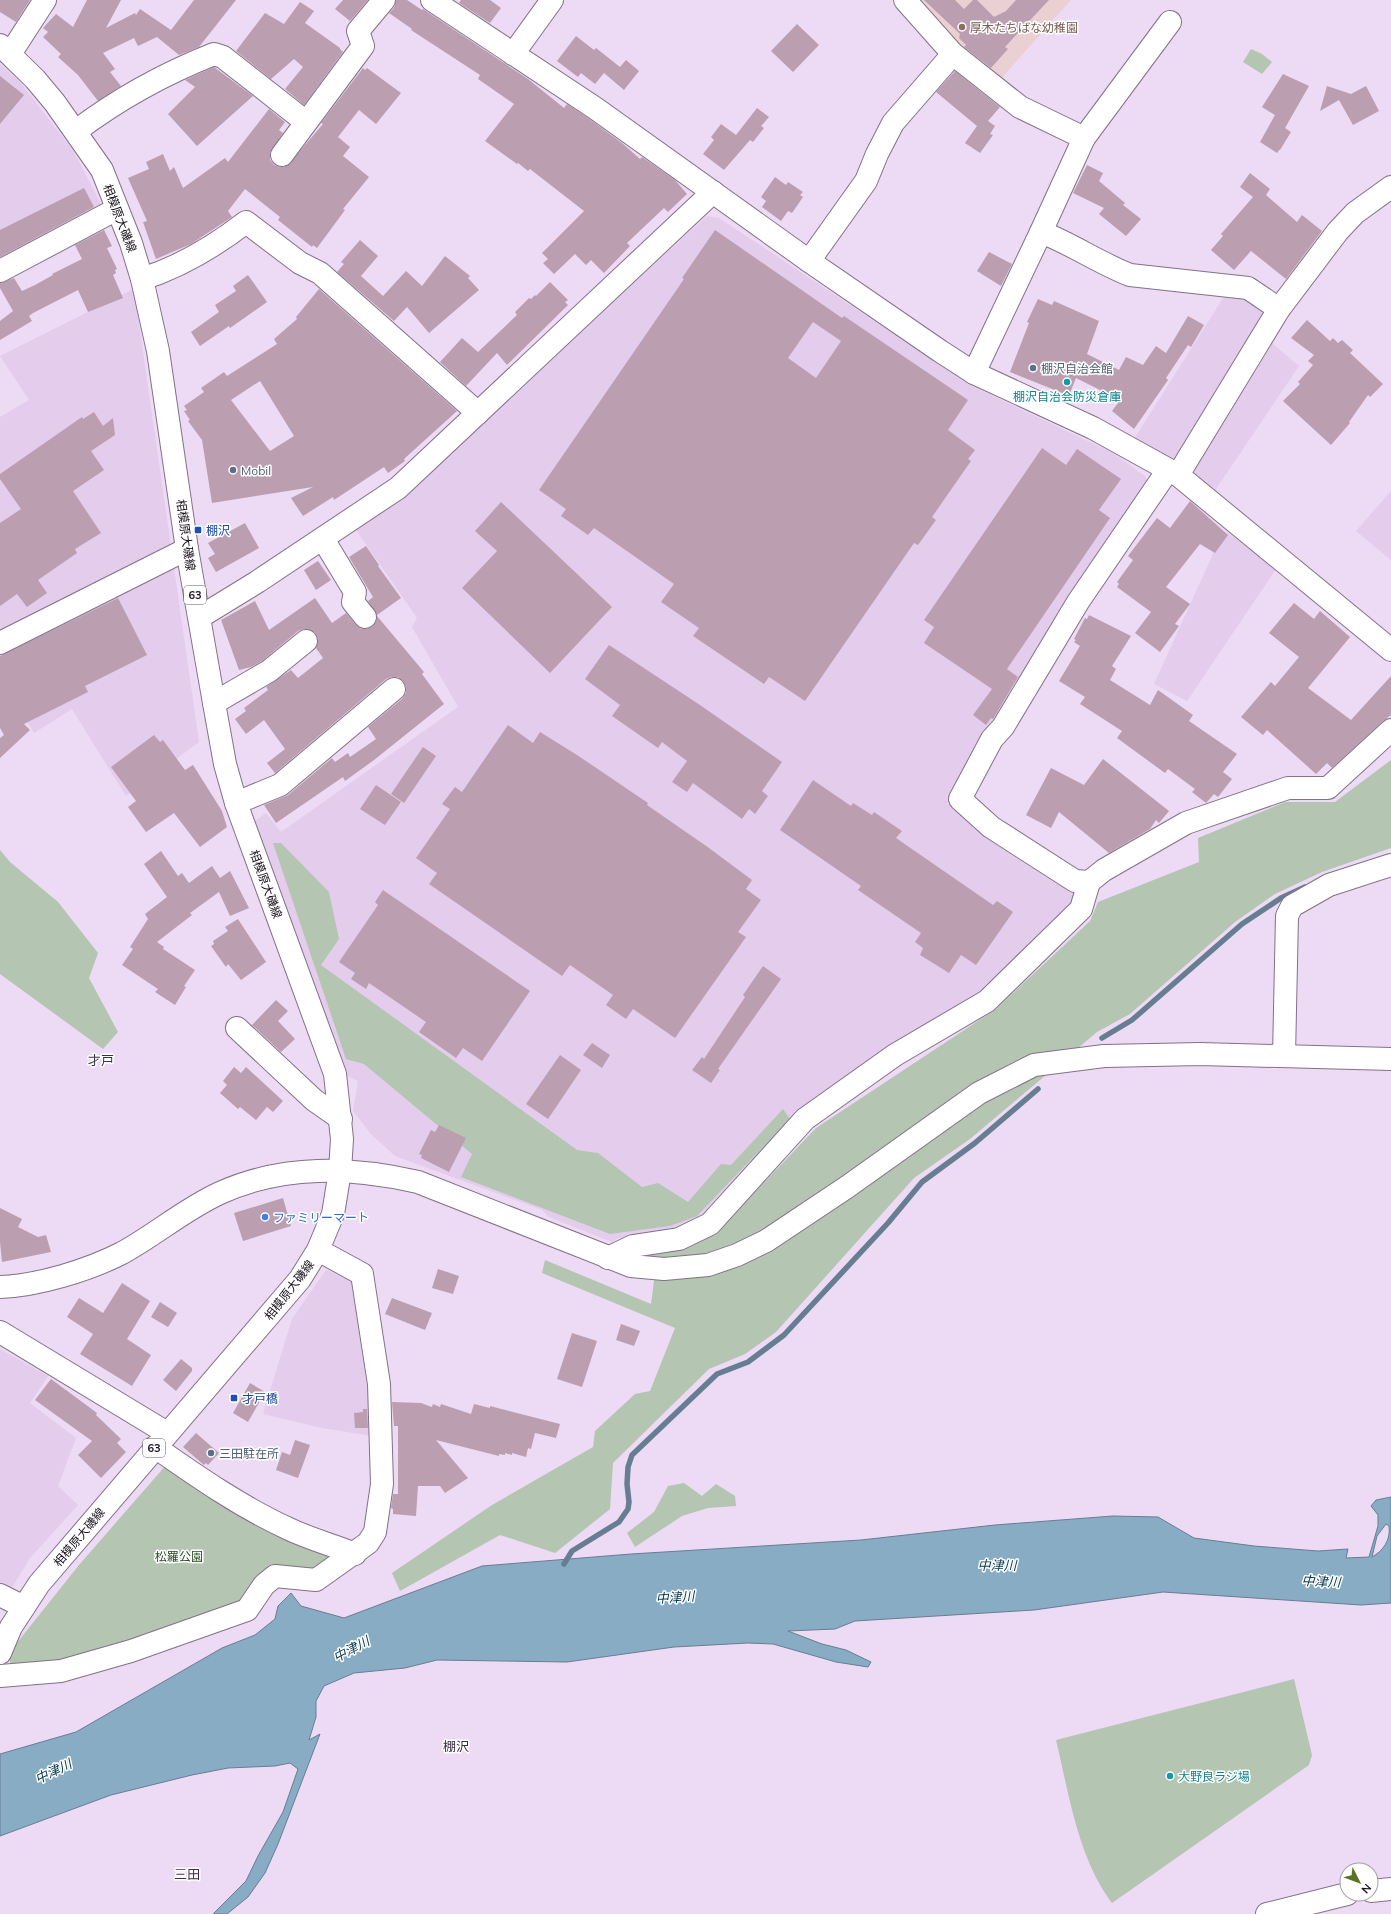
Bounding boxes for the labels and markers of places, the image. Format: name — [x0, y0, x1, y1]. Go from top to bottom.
place label: 厚木たちばな幼稚園 — [970, 20, 1078, 35]
marker: 厚木たちばな幼稚園 — [957, 22, 967, 32]
place label: 棚沢自治会館 — [1041, 361, 1113, 376]
marker: 棚沢自治会館 — [1028, 363, 1038, 373]
marker: 棚沢自治会防災倉庫 — [1062, 377, 1072, 387]
place label: 棚沢自治会防災倉庫 — [1013, 389, 1121, 404]
place label: Mobil — [241, 463, 271, 478]
marker: Mobil — [228, 465, 238, 475]
place label: 棚沢 — [206, 523, 230, 538]
marker: 棚沢 — [193, 525, 203, 535]
place label: ファミリーマート — [273, 1210, 369, 1225]
marker: ファミリーマート — [260, 1212, 270, 1222]
place label: 才戸橋 — [242, 1391, 278, 1406]
marker: 才戸橋 — [229, 1393, 239, 1403]
place label: 三田駐在所 — [219, 1446, 279, 1461]
marker: 三田駐在所 — [206, 1448, 216, 1458]
place label: 大野良ラジ場 — [1178, 1769, 1250, 1784]
marker: 大野良ラジ場 — [1165, 1771, 1175, 1781]

